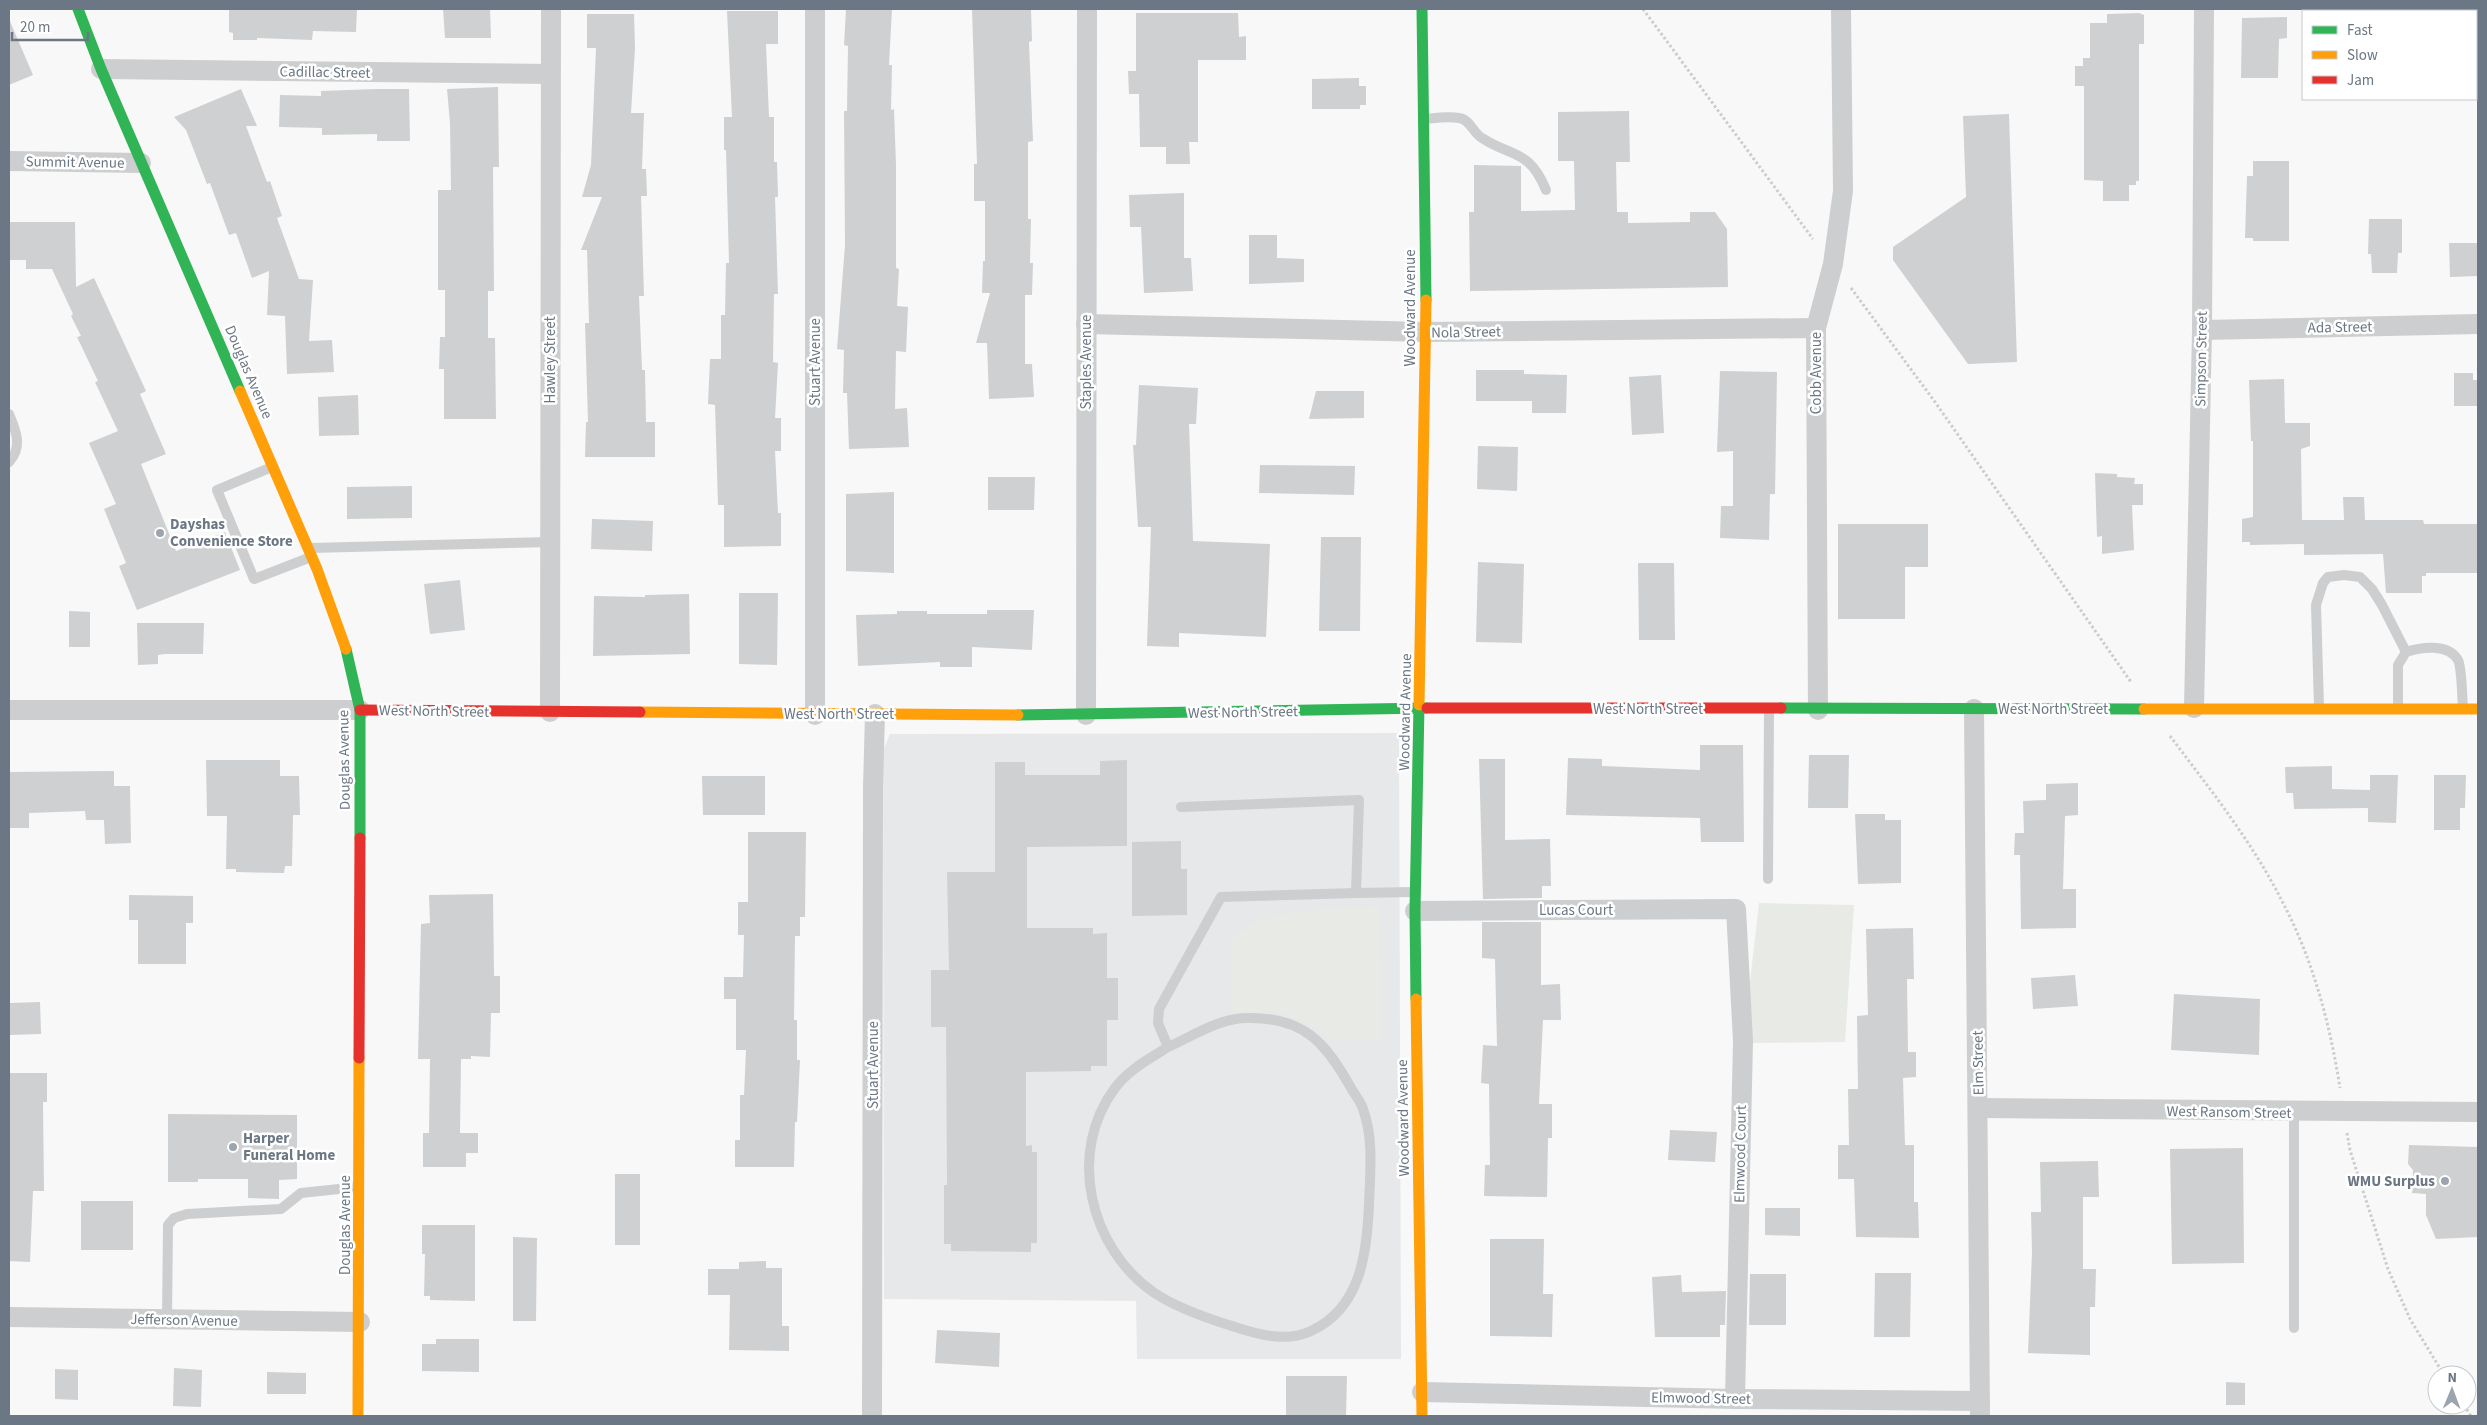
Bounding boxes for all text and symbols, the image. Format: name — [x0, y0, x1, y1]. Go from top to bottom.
scale bar — [12, 10, 89, 42]
legend — [2302, 10, 2477, 100]
text: 20 m — [20, 17, 50, 38]
text: Fast — [2347, 20, 2373, 41]
text: Slow — [2347, 45, 2378, 66]
street label: Cadillac Street — [279, 61, 371, 84]
text: Jam — [2347, 70, 2374, 91]
street label: Summit Avenue — [25, 151, 125, 174]
street label: Woodward Avenue — [1400, 249, 1421, 367]
street label: Simpson Street — [2190, 311, 2213, 407]
street label: Staples Avenue — [1076, 314, 1097, 410]
street label: Hawley Street — [540, 316, 561, 404]
street label: Ada Street — [2308, 316, 2372, 339]
street label: Stuart Avenue — [805, 318, 826, 406]
street label: Nola Street — [1431, 321, 1501, 344]
street label: Douglas Avenue — [219, 322, 278, 422]
street label: Cobb Avenue — [1806, 332, 1827, 414]
place label: Dayshas Convenience Store — [170, 514, 293, 552]
marker: Dayshas Convenience Store — [154, 527, 166, 539]
street label: Woodward Avenue — [1394, 653, 1417, 771]
street label: West North Street — [1593, 699, 1703, 720]
street label: West North Street — [1998, 699, 2108, 720]
street label: West North Street — [379, 700, 489, 723]
street label: West North Street — [1188, 701, 1298, 724]
street label: West North Street — [784, 704, 894, 725]
street label: Douglas Avenue — [333, 710, 356, 810]
street label: Lucas Court — [1539, 900, 1613, 921]
street label: Stuart Avenue — [863, 1021, 884, 1109]
street label: Elm Street — [1967, 1030, 1990, 1096]
street label: Woodward Avenue — [1392, 1059, 1415, 1177]
street label: West Ransom Street — [2166, 1101, 2292, 1124]
street label: Elmwood Court — [1729, 1105, 1752, 1203]
place label: Harper Funeral Home — [243, 1128, 335, 1166]
marker: Harper Funeral Home — [227, 1141, 239, 1153]
place label: WMU Surplus — [2348, 1171, 2435, 1192]
street label: Douglas Avenue — [335, 1175, 356, 1275]
marker: WMU Surplus — [2439, 1175, 2451, 1187]
street label: Jefferson Avenue — [130, 1309, 238, 1332]
north arrow — [2427, 1365, 2477, 1415]
text: N — [2447, 1368, 2457, 1388]
street label: Elmwood Street — [1651, 1387, 1751, 1410]

